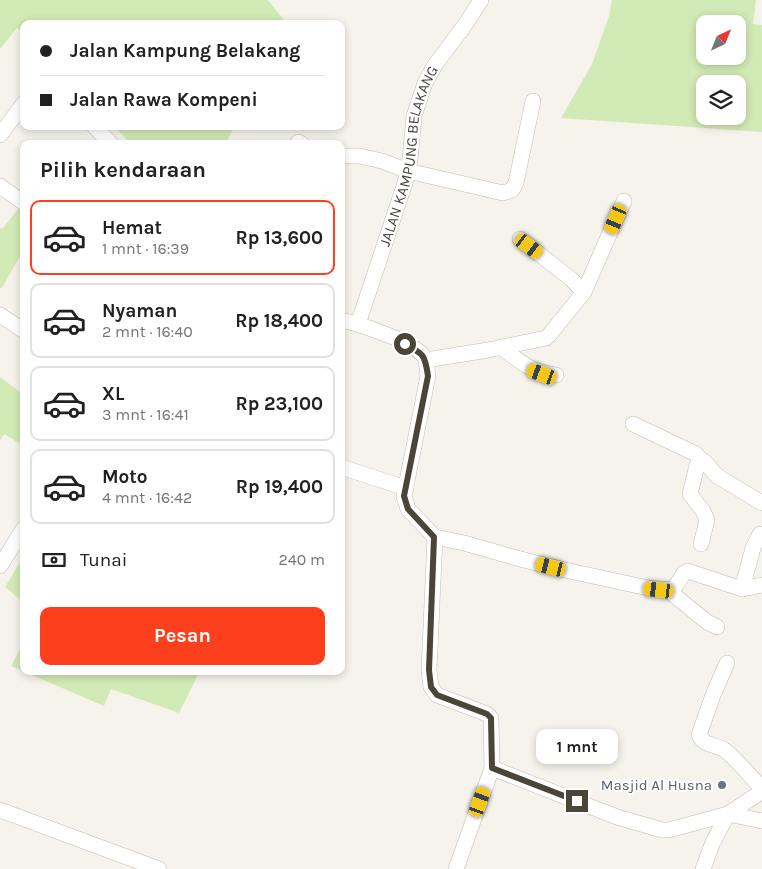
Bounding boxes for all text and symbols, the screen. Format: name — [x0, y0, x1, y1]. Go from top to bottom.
north arrow — [696, 15, 746, 65]
map controls — [696, 15, 746, 125]
text: Jalan Kampung Belakang — [70, 40, 300, 62]
street label: JALAN KAMPUNG BELAKANG — [375, 62, 442, 249]
button: layers — [696, 75, 746, 125]
text: Jalan Rawa Kompeni — [70, 89, 258, 111]
text: Pilih kendaraan — [40, 157, 206, 183]
car — [603, 202, 628, 236]
icon: car — [42, 215, 87, 260]
text: Hemat — [102, 217, 162, 239]
text: Rp 13,600 — [235, 227, 323, 249]
car — [512, 231, 545, 261]
text: 1 mnt · 16:39 — [102, 239, 189, 258]
icon: car — [42, 298, 87, 343]
text: Nyaman — [102, 300, 177, 322]
text: Rp 18,400 — [235, 310, 323, 332]
text: 2 mnt · 16:40 — [102, 322, 193, 341]
route start — [394, 333, 416, 355]
car — [525, 362, 558, 386]
icon: car — [42, 381, 87, 426]
text: XL — [102, 383, 124, 405]
text: Rp 23,100 — [235, 393, 323, 415]
text: 3 mnt · 16:41 — [102, 405, 189, 424]
icon: car — [42, 464, 87, 509]
text: Moto — [102, 466, 148, 488]
text: Rp 19,400 — [236, 476, 323, 498]
text: 4 mnt · 16:42 — [102, 488, 192, 507]
icon: cash — [40, 546, 68, 574]
text: Tunai — [80, 549, 127, 571]
text: 240 m — [279, 550, 325, 569]
car — [534, 556, 567, 578]
car — [643, 581, 674, 599]
button: Pesan — [40, 607, 325, 665]
callout: 1 mnt — [536, 728, 618, 764]
text: 1 mnt — [556, 737, 598, 756]
place label: Masjid Al Husna — [601, 776, 712, 794]
marker: Masjid Al Husna — [716, 779, 728, 791]
car — [467, 785, 492, 819]
route end — [566, 790, 588, 812]

